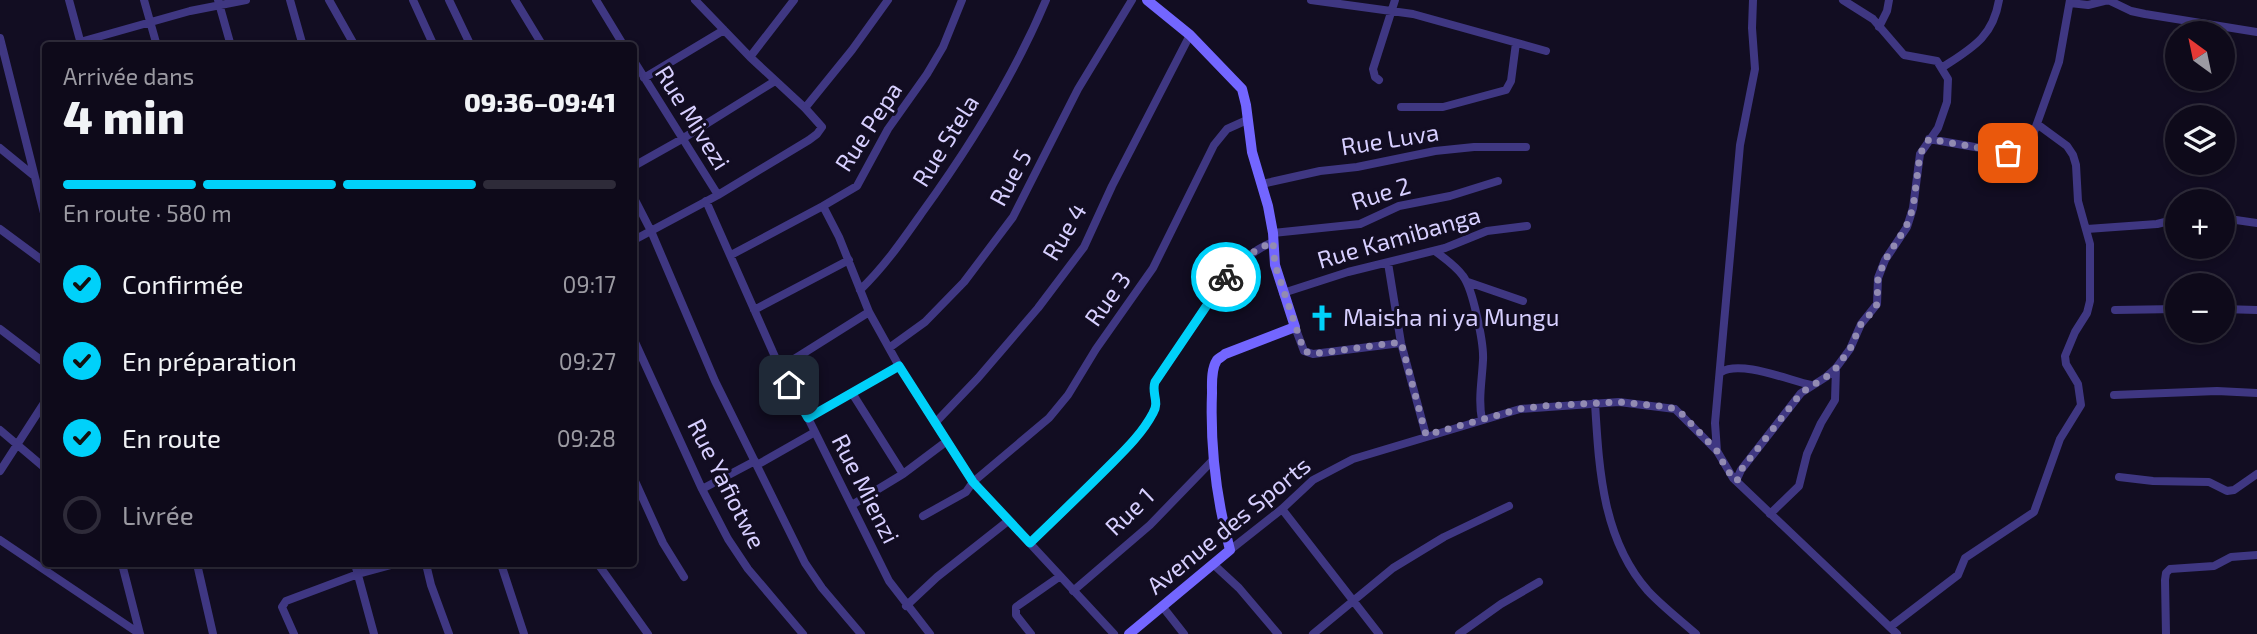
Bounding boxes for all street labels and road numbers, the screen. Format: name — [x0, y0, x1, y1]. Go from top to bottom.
street label: Rue Mivezi — [650, 60, 737, 175]
street label: Rue Pepa — [828, 76, 907, 176]
street label: Rue Stela — [905, 89, 984, 191]
street label: Rue Luva — [1339, 116, 1441, 161]
street label: Rue 5 — [983, 144, 1037, 210]
street label: Rue 2 — [1348, 170, 1414, 215]
street label: Rue 4 — [1035, 197, 1092, 265]
street label: Rue Kamibanga — [1314, 199, 1483, 274]
street label: Rue 3 — [1078, 265, 1136, 331]
street label: Rue Yafiotwe — [682, 414, 772, 553]
street label: Rue Mienzi — [826, 429, 906, 548]
street label: Avenue des Sports — [1140, 450, 1316, 600]
street label: Rue 1 — [1099, 481, 1159, 541]

